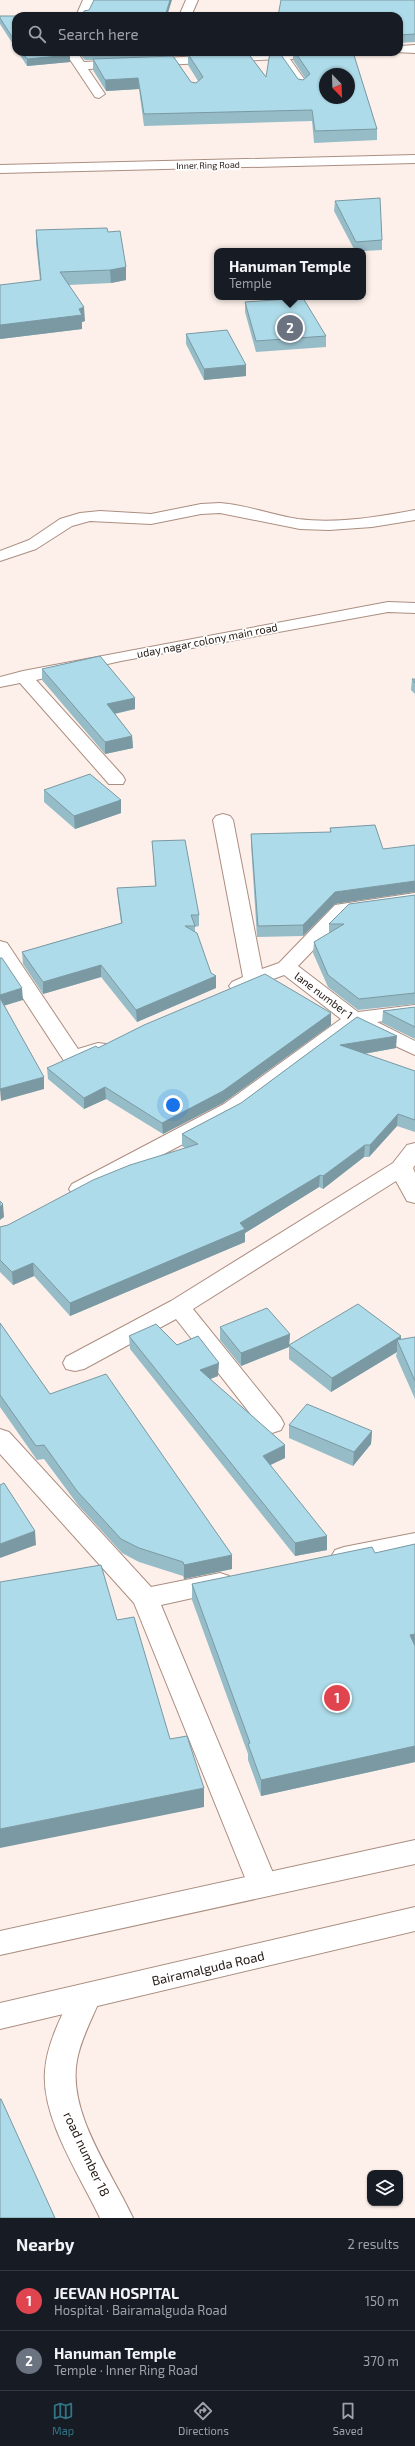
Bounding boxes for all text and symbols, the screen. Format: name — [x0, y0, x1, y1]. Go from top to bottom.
search box — [12, 12, 403, 56]
icon: search — [26, 23, 48, 45]
text: Search here — [58, 25, 139, 43]
north arrow — [319, 68, 355, 104]
street label: Inner Ring Road — [176, 159, 240, 171]
popup — [214, 248, 366, 300]
text: Hanuman Temple — [229, 257, 351, 275]
text: Temple — [229, 275, 272, 291]
pin: 2 — [277, 313, 303, 343]
street label: uday nagar colony main road — [135, 620, 279, 660]
street label: lane number 1 — [292, 969, 356, 1021]
your location — [163, 1095, 183, 1115]
pin: 1 — [324, 1683, 350, 1713]
street label: Bairamalguda Road — [150, 1947, 266, 1989]
street label: road number 18 — [60, 2109, 114, 2199]
map controls — [367, 2170, 403, 2206]
button: layers — [367, 2170, 403, 2206]
text: Nearby — [16, 2234, 74, 2254]
text: 2 results — [347, 2236, 399, 2252]
text: JEEVAN HOSPITAL — [54, 2284, 179, 2302]
text: 1 — [26, 2293, 32, 2309]
text: 150 m — [365, 2293, 399, 2309]
text: Hospital · Bairamalguda Road — [54, 2302, 227, 2318]
text: Hanuman Temple — [54, 2344, 176, 2362]
text: 2 — [25, 2353, 33, 2369]
text: 370 m — [363, 2353, 399, 2369]
text: Temple · Inner Ring Road — [54, 2362, 198, 2378]
tab: Map — [52, 2400, 74, 2437]
tab: Directions — [178, 2400, 229, 2437]
tab: Saved — [333, 2400, 363, 2437]

